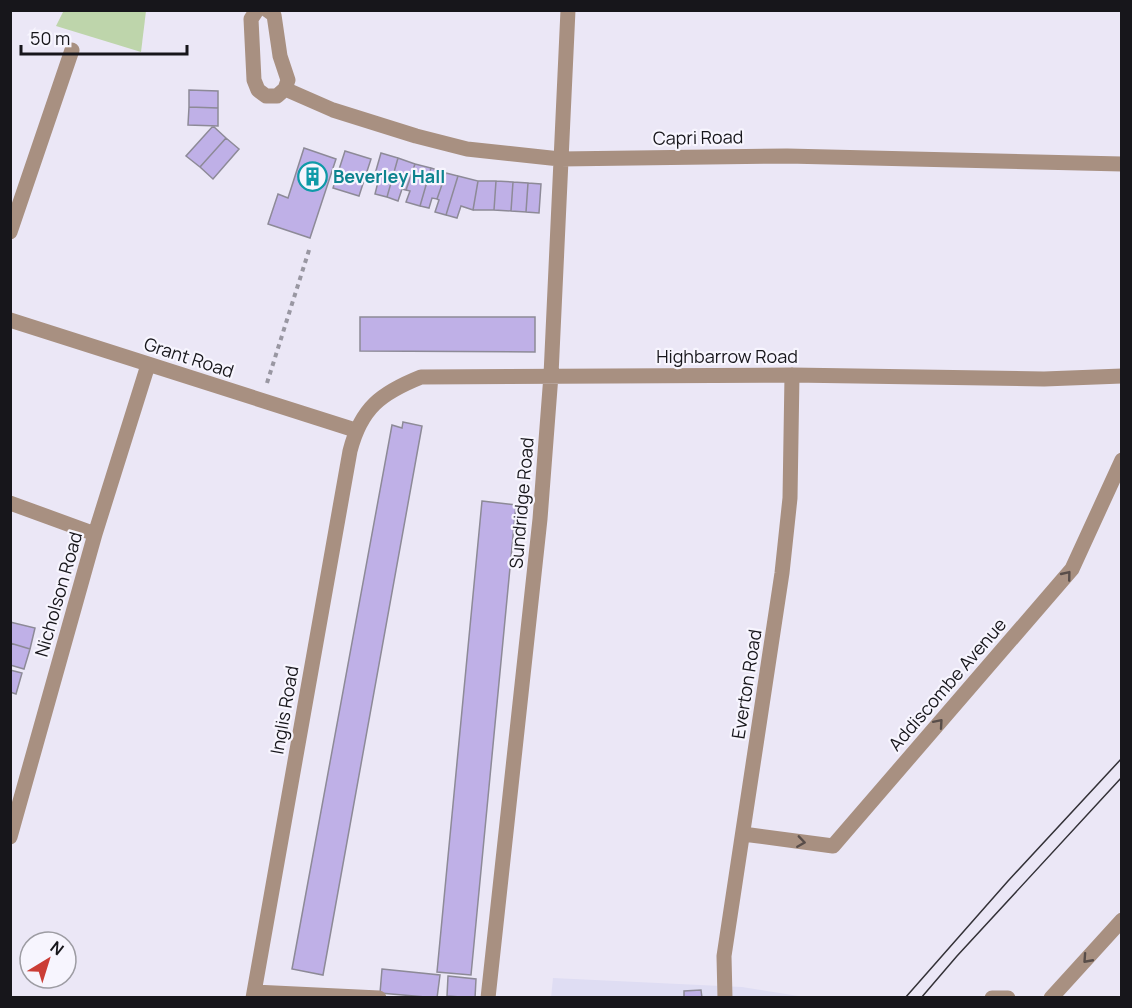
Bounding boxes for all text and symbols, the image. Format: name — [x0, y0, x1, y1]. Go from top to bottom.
scale bar — [21, 18, 188, 56]
text: 50 m — [30, 26, 70, 50]
street label: Capri Road — [653, 124, 743, 150]
building icon: Beverley Hall — [296, 160, 328, 192]
place label: Beverley Hall — [333, 164, 445, 188]
street label: Grant Road — [141, 331, 237, 383]
street label: Highbarrow Road — [656, 344, 798, 368]
street label: Sundridge Road — [503, 436, 539, 570]
street label: Nicholson Road — [29, 529, 87, 659]
one-way arrow — [1059, 571, 1070, 582]
street label: Addiscombe Avenue — [883, 613, 1011, 755]
street label: Everton Road — [726, 628, 766, 740]
street label: Inglis Road — [264, 664, 304, 756]
one-way arrow — [932, 719, 943, 730]
one-way arrow — [796, 835, 806, 847]
north arrow — [18, 930, 78, 990]
text: N — [46, 936, 69, 960]
one-way arrow — [1083, 952, 1094, 963]

